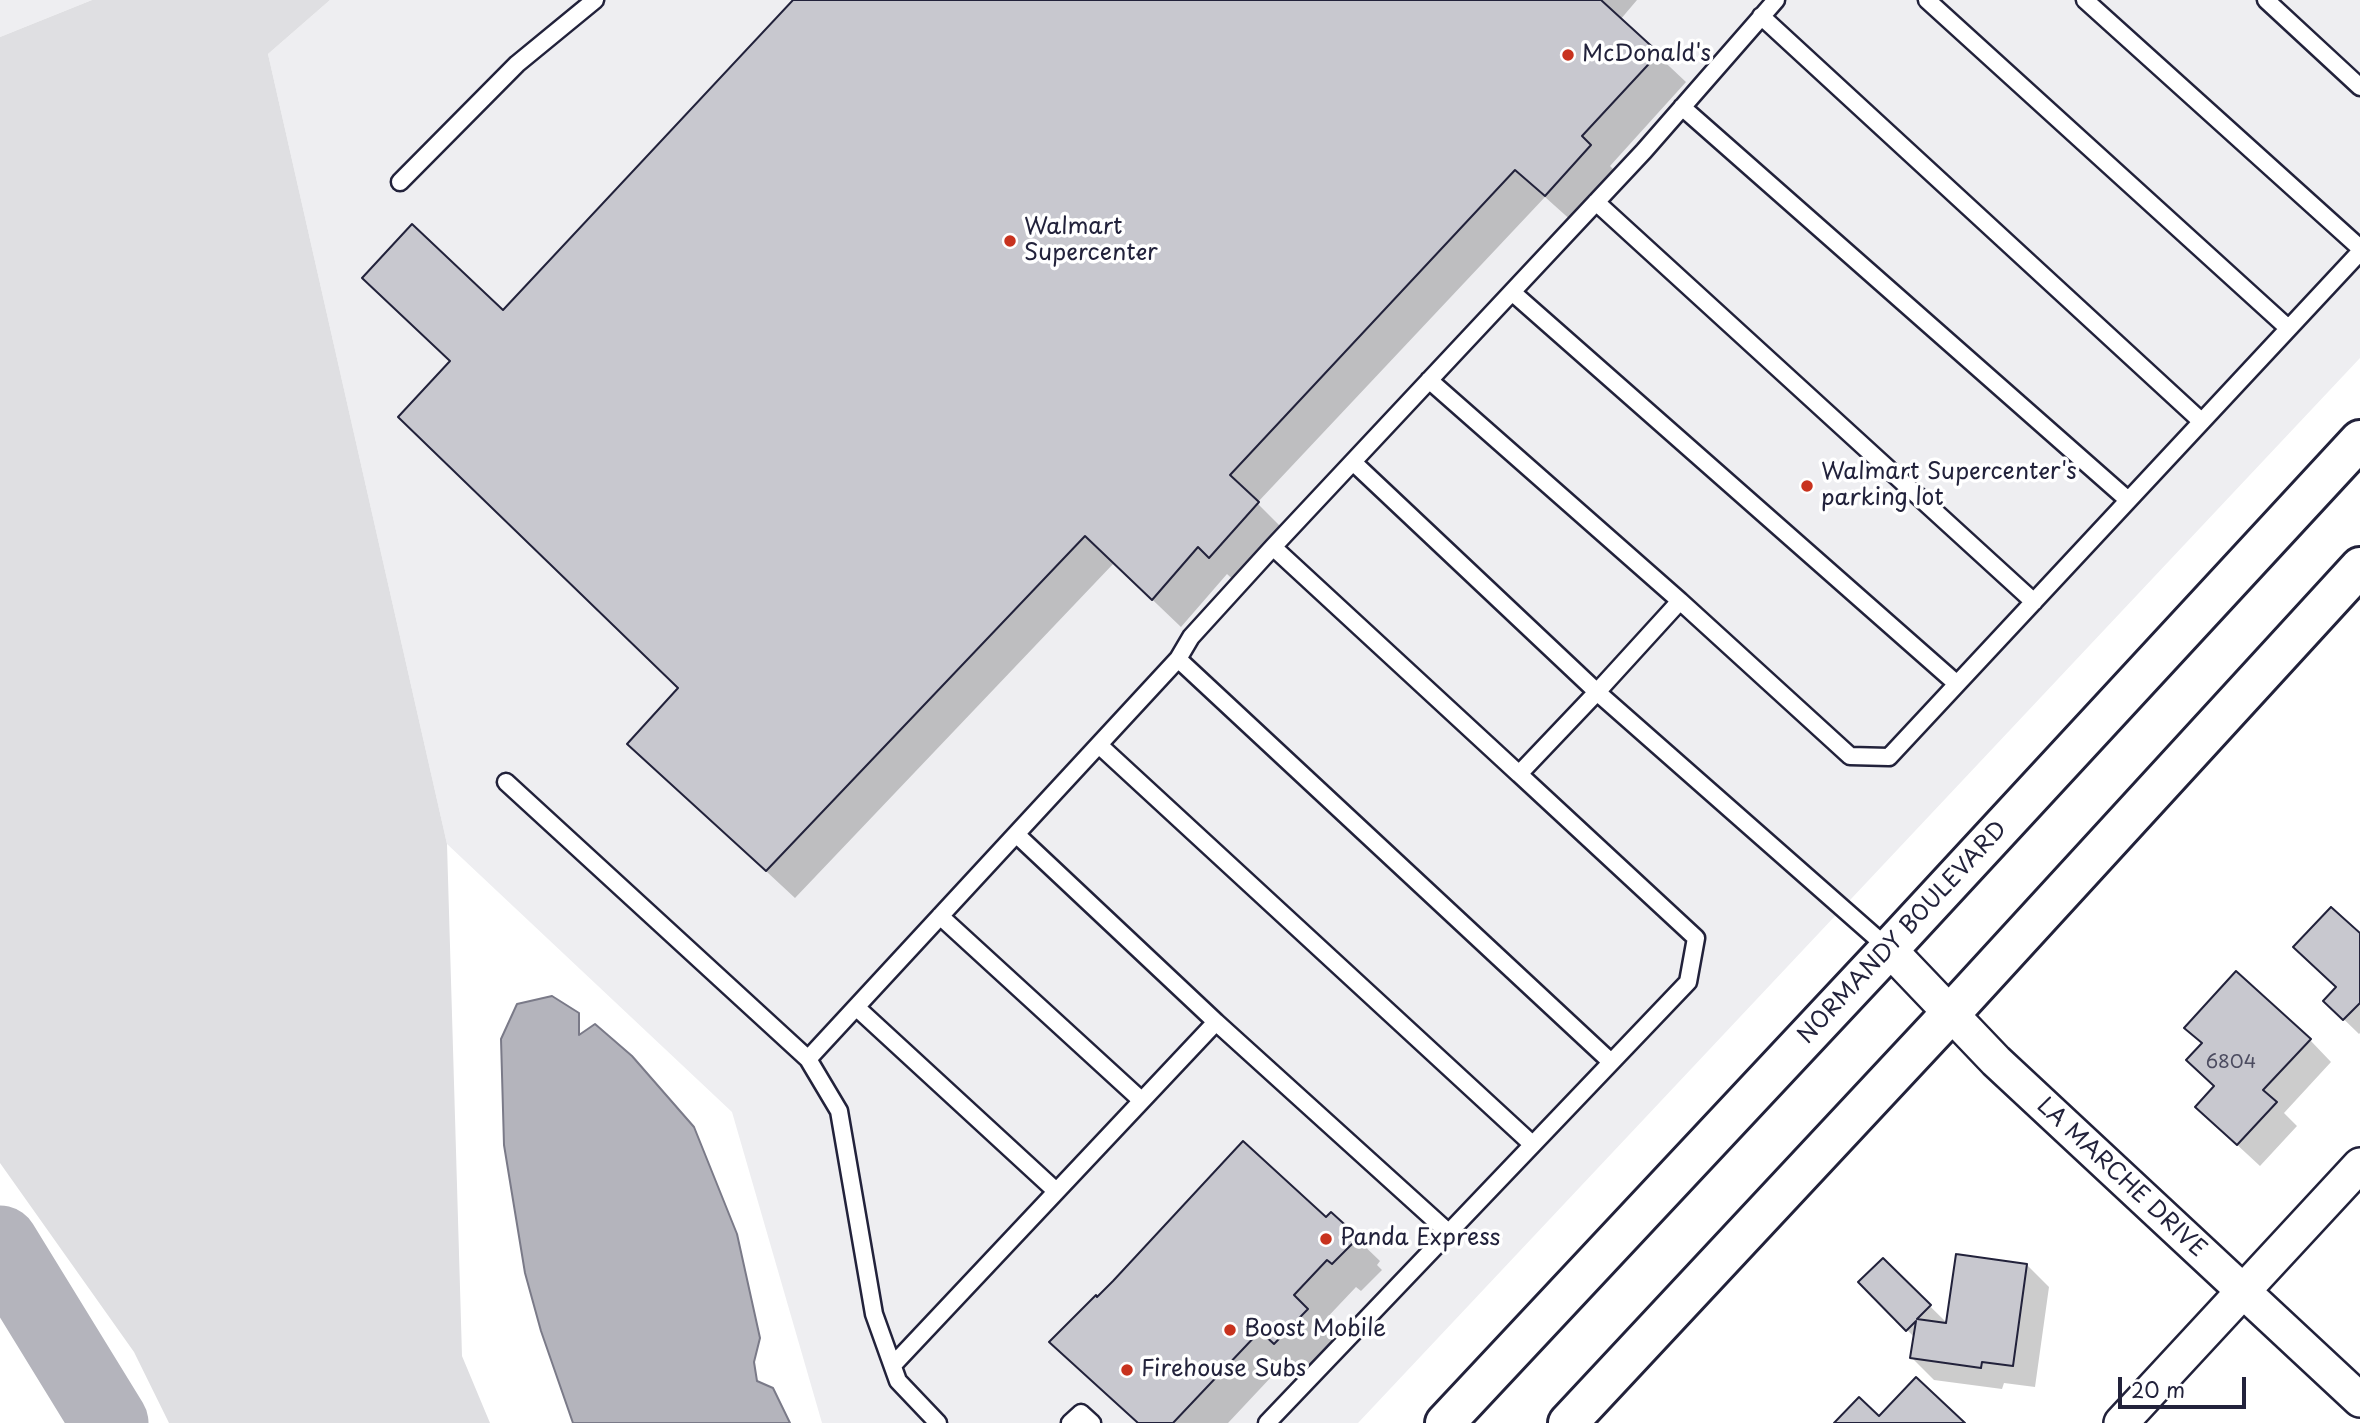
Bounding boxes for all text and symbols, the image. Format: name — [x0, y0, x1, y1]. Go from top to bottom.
place label: McDonald's — [1582, 41, 1711, 69]
marker: McDonald's — [1560, 47, 1576, 63]
place label: Walmart Supercenter — [1024, 214, 1158, 268]
marker: Walmart Supercenter — [1002, 233, 1018, 249]
place label: Walmart Supercenter's parking lot — [1821, 459, 2077, 513]
marker: Walmart Supercenter's parking lot — [1799, 478, 1815, 494]
street label: NORMANDY BOULEVARD — [1793, 816, 2013, 1050]
house number: 6804 — [2206, 1052, 2256, 1074]
street label: LA MARCHE DRIVE — [2031, 1092, 2211, 1264]
place label: Panda Express — [1340, 1225, 1500, 1253]
marker: Panda Express — [1318, 1231, 1334, 1247]
place label: Boost Mobile — [1244, 1316, 1386, 1344]
marker: Boost Mobile — [1222, 1322, 1238, 1338]
place label: Firehouse Subs — [1141, 1356, 1306, 1384]
marker: Firehouse Subs — [1119, 1362, 1135, 1378]
scale bar — [2122, 1364, 2250, 1408]
text: 20 m — [2131, 1373, 2185, 1405]

